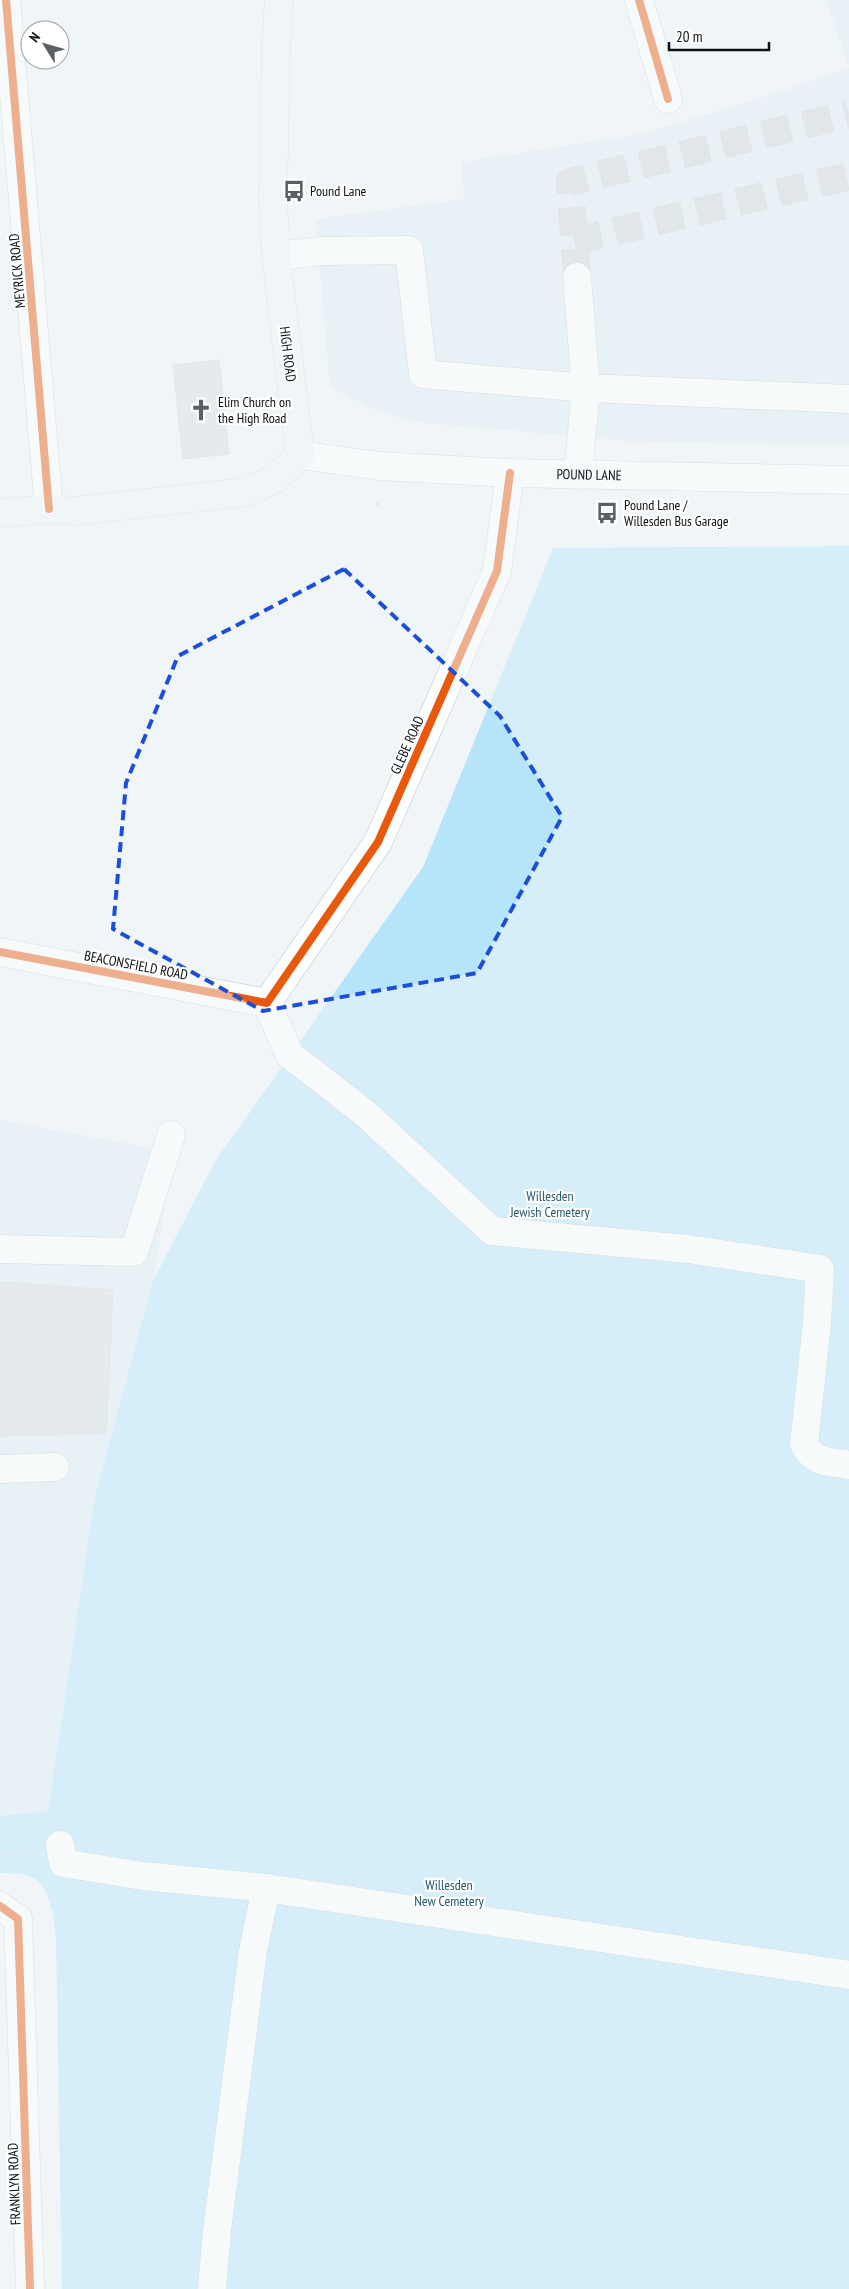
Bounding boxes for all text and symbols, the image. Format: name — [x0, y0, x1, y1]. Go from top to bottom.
north arrow — [20, 20, 70, 70]
scale bar — [669, 20, 769, 52]
text: 20 m — [676, 27, 702, 46]
text: N — [25, 29, 44, 46]
bus stop icon: Pound Lane — [281, 178, 307, 204]
place label: Pound Lane — [310, 182, 367, 200]
street label: MEYRICK ROAD — [5, 233, 29, 309]
street label: HIGH ROAD — [276, 325, 300, 383]
place label: Elim Church on the High Road — [218, 393, 291, 427]
church icon: Elim Church on the High Road — [188, 397, 214, 423]
street label: POUND LANE — [556, 465, 622, 484]
place label: Pound Lane / Willesden Bus Garage — [624, 496, 729, 530]
bus stop icon: Pound Lane / Willesden Bus Garage — [594, 500, 620, 526]
street label: GLEBE ROAD — [386, 713, 428, 777]
street label: BEACONSFIELD ROAD — [83, 946, 189, 984]
park label: Willesden Jewish Cemetery — [509, 1187, 590, 1221]
park label: Willesden New Cemetery — [414, 1876, 484, 1910]
street label: FRANKLYN ROAD — [4, 2143, 24, 2225]

